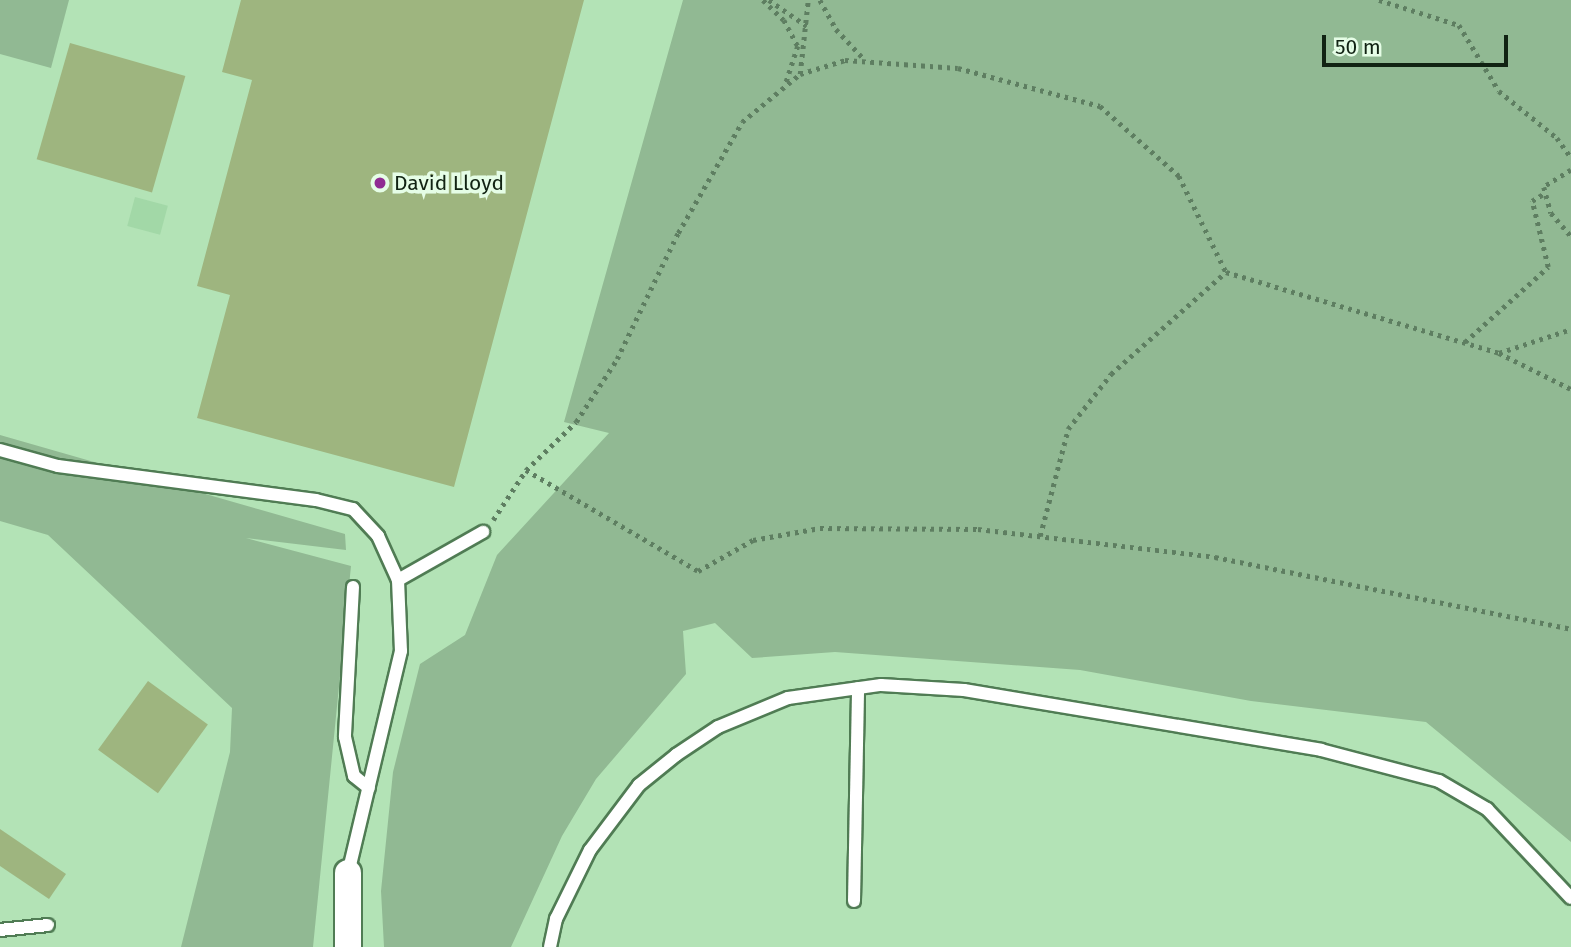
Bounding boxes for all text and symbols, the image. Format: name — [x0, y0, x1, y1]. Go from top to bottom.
scale bar — [1326, 21, 1512, 65]
text: 50 m — [1335, 34, 1381, 60]
place label: David Lloyd — [394, 170, 504, 196]
marker: David Lloyd — [372, 175, 388, 191]

